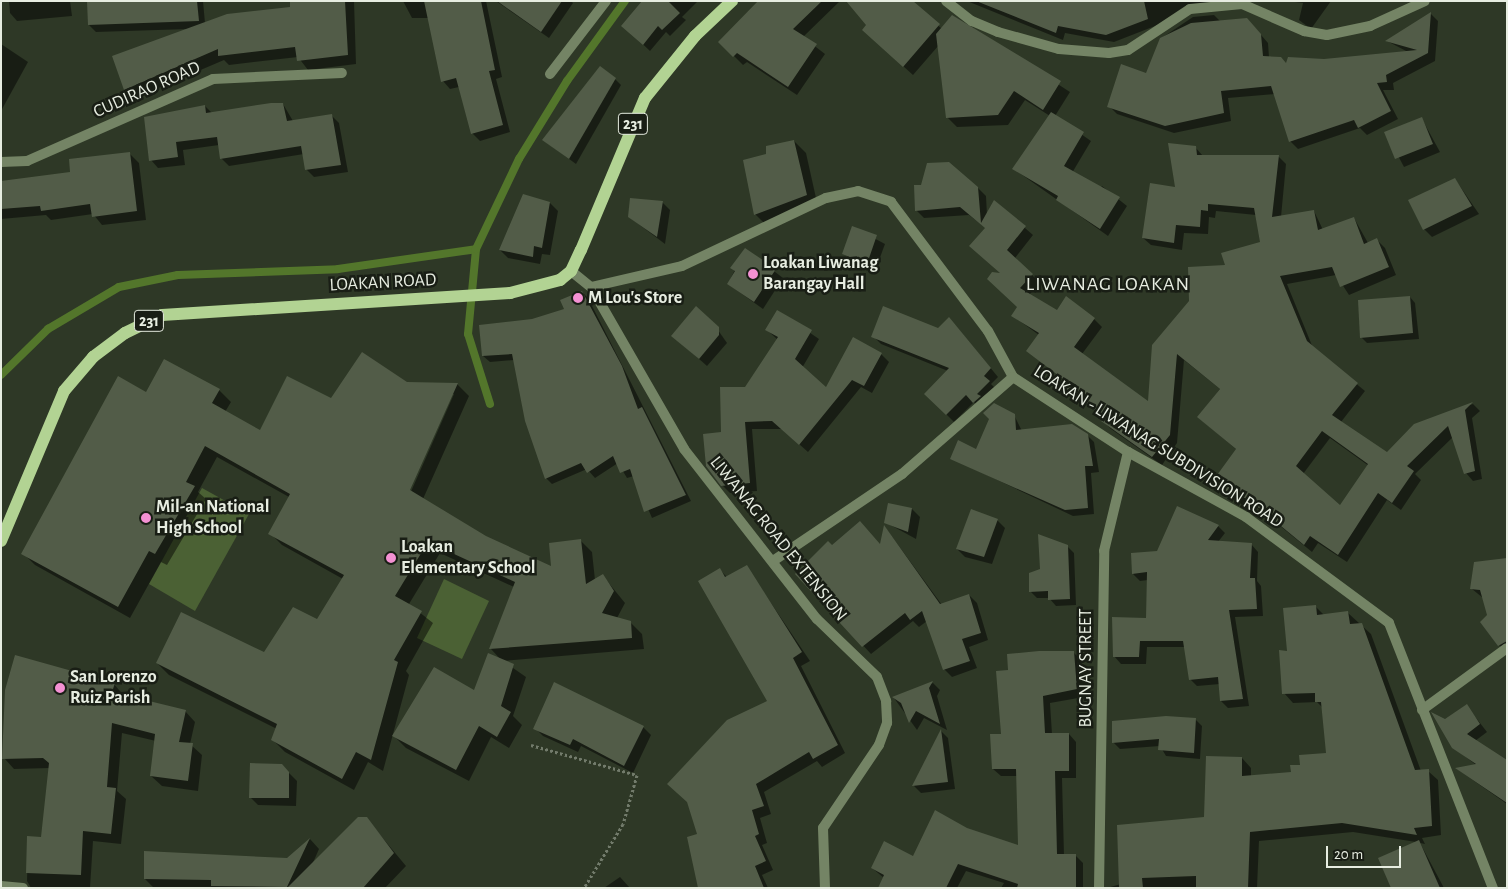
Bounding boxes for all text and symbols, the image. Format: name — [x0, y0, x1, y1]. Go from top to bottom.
street label: CUDIRAO ROAD — [90, 57, 204, 123]
road number: 231 — [617, 110, 649, 138]
place label: Loakan Liwanag Barangay Hall — [763, 253, 878, 296]
marker: Loakan Liwanag Barangay Hall — [747, 268, 759, 280]
street label: LOAKAN ROAD — [329, 269, 437, 297]
district label: LIWANAG LOAKAN — [1024, 272, 1192, 296]
place label: M Lou's Store — [588, 287, 682, 309]
marker: M Lou's Store — [572, 292, 584, 304]
road number: 231 — [133, 308, 165, 334]
street label: LOAKAN - LIWANAG SUBDIVISION ROAD — [1029, 361, 1287, 533]
street label: LIWANAG ROAD EXTENSION — [705, 452, 851, 626]
place label: Mil-an National High School — [156, 497, 269, 540]
marker: Mil-an National High School — [140, 512, 152, 524]
place label: Loakan Elementary School — [401, 537, 536, 580]
marker: Loakan Elementary School — [385, 552, 397, 564]
street label: BUGNAY STREET — [1075, 608, 1097, 728]
place label: San Lorenzo Ruiz Parish — [70, 667, 157, 710]
marker: San Lorenzo Ruiz Parish — [54, 682, 66, 694]
scale bar — [1328, 836, 1403, 868]
text: 20 m — [1334, 847, 1363, 862]

